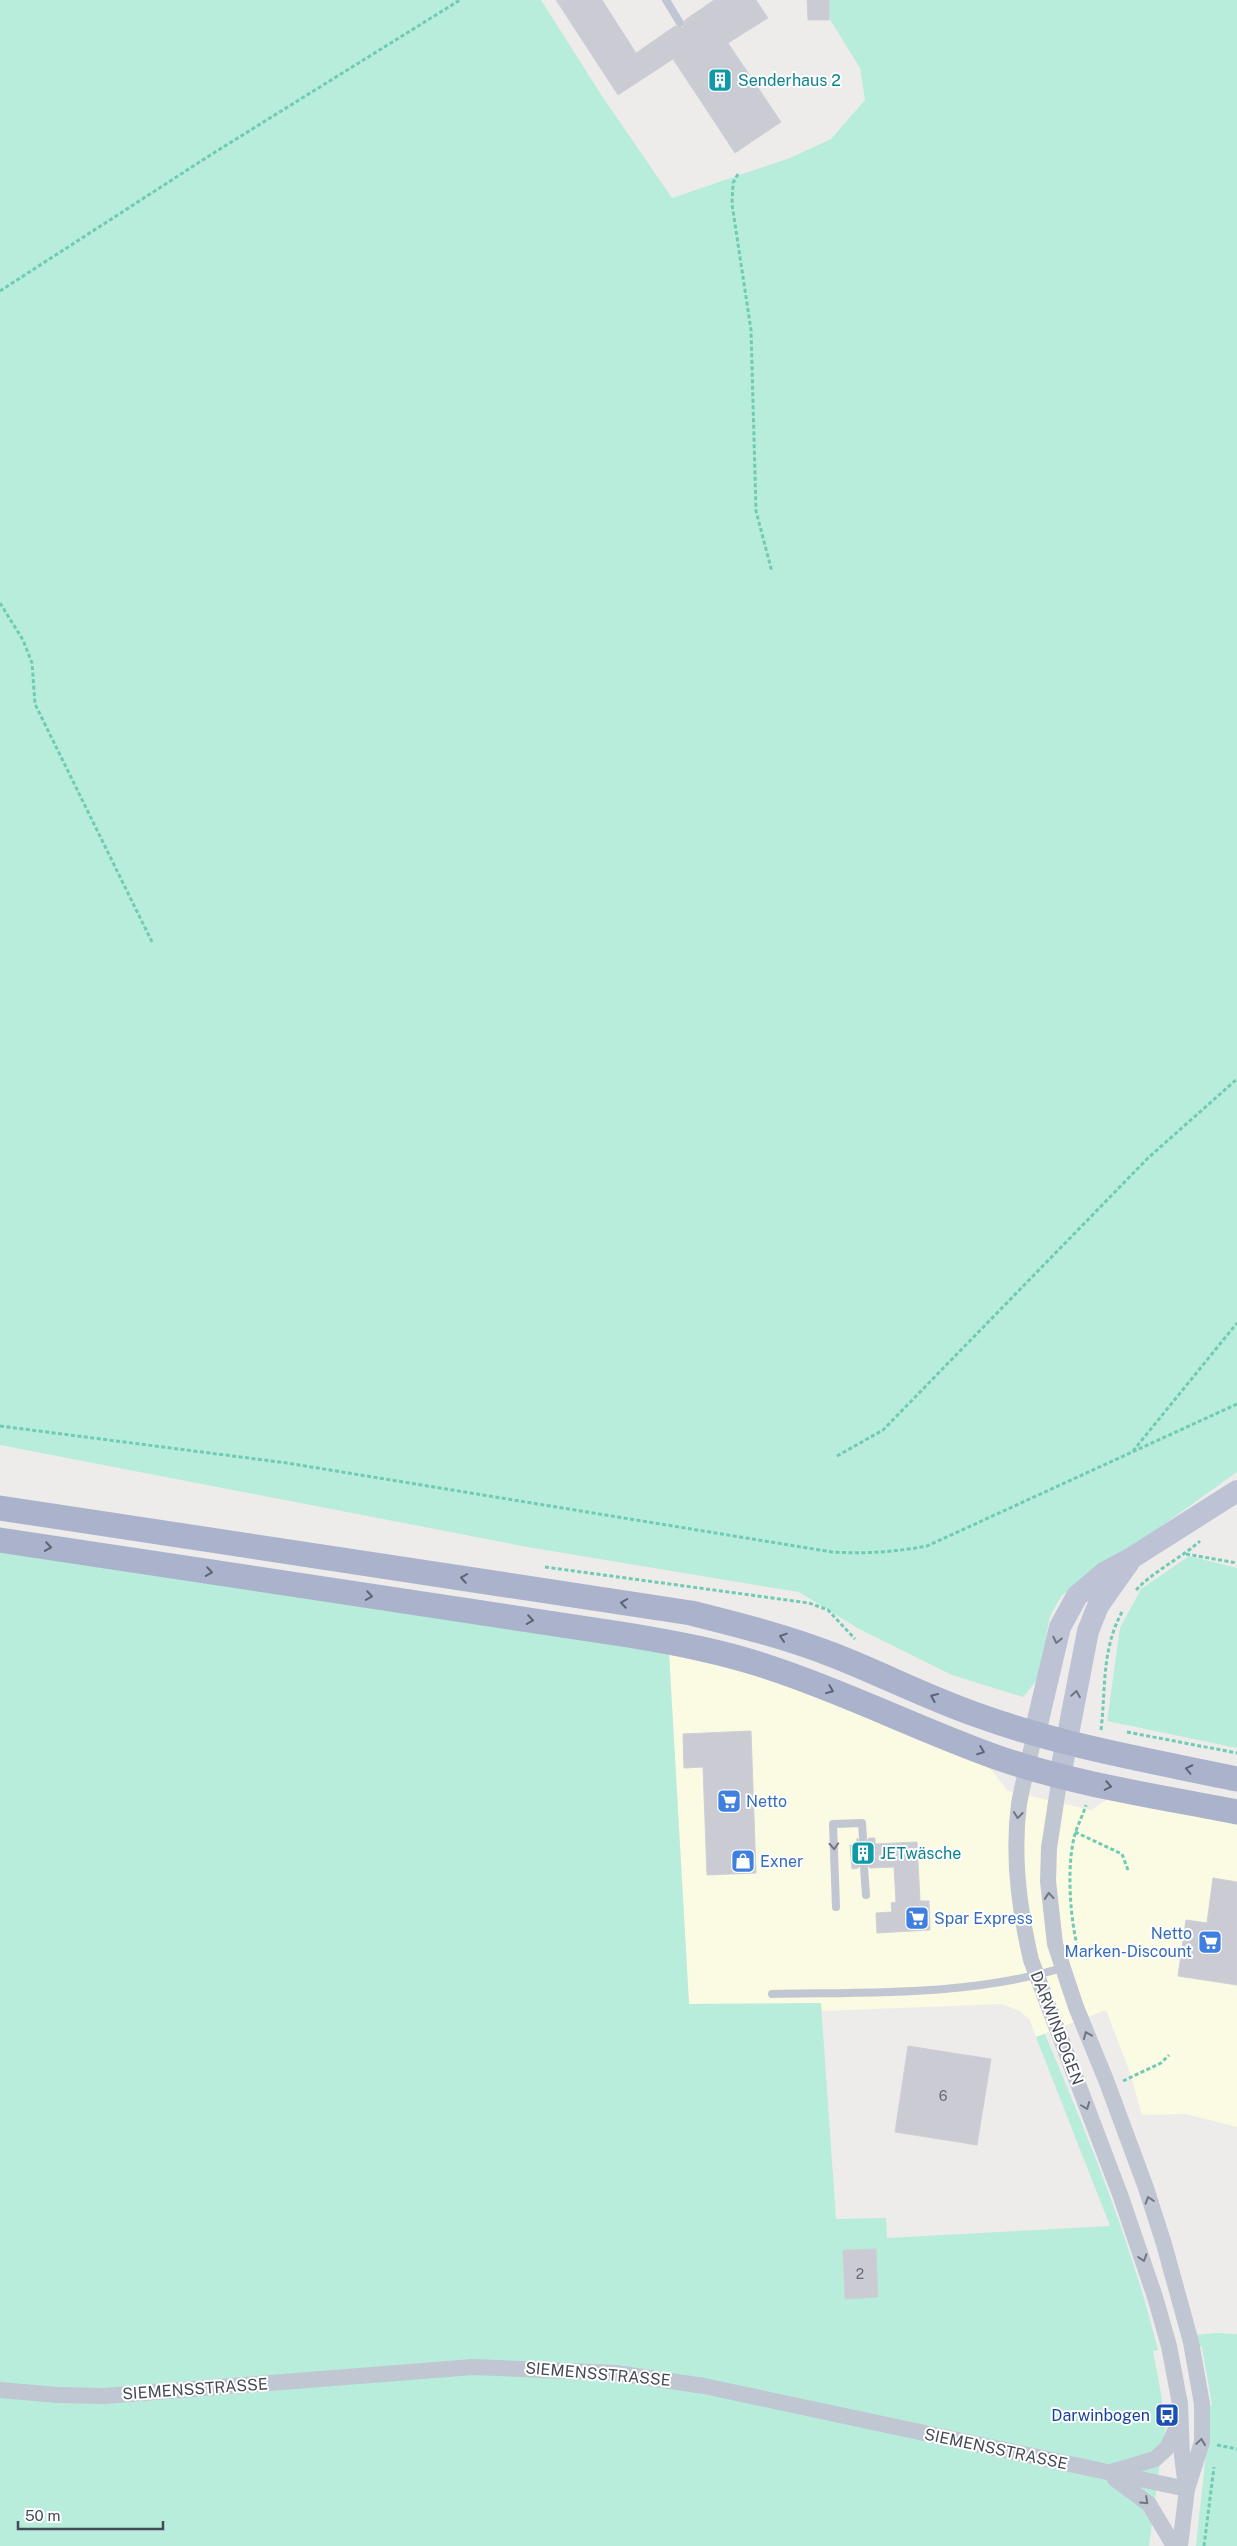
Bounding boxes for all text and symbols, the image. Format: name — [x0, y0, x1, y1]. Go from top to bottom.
building icon: Senderhaus 2 — [707, 67, 733, 93]
place label: Senderhaus 2 — [738, 71, 841, 90]
one-way arrow — [44, 1542, 53, 1552]
one-way arrow — [205, 1566, 213, 1577]
one-way arrow — [459, 1574, 468, 1584]
one-way arrow — [366, 1590, 374, 1601]
one-way arrow — [620, 1598, 629, 1608]
one-way arrow — [526, 1615, 535, 1625]
one-way arrow — [779, 1633, 787, 1643]
one-way arrow — [1052, 1636, 1063, 1645]
one-way arrow — [826, 1684, 834, 1694]
one-way arrow — [1070, 1690, 1080, 1699]
one-way arrow — [930, 1693, 939, 1704]
one-way arrow — [976, 1745, 985, 1755]
one-way arrow — [1185, 1764, 1194, 1775]
one-way arrow — [1103, 1780, 1112, 1791]
supermarket icon: Netto — [716, 1788, 742, 1814]
place label: Netto — [746, 1792, 787, 1811]
one-way arrow — [1013, 1811, 1024, 1819]
building icon: JETwäsche — [850, 1840, 876, 1866]
one-way arrow — [828, 1842, 839, 1850]
place label: JETwäsche — [880, 1844, 961, 1863]
shop icon: Exner — [730, 1848, 756, 1874]
place label: Exner — [760, 1852, 803, 1871]
one-way arrow — [1044, 1892, 1055, 1900]
supermarket icon: Spar Express — [904, 1905, 930, 1931]
place label: Spar Express — [934, 1909, 1033, 1928]
place label: Netto Marken-Discount — [1065, 1924, 1192, 1961]
supermarket icon: Netto Marken-Discount — [1197, 1929, 1223, 1955]
street label: DARWINBOGEN — [1027, 1968, 1087, 2088]
one-way arrow — [1083, 2031, 1094, 2040]
house number: 6 — [939, 2088, 948, 2104]
one-way arrow — [1080, 2101, 1090, 2110]
one-way arrow — [1145, 2196, 1155, 2204]
one-way arrow — [1137, 2254, 1147, 2262]
house number: 2 — [856, 2266, 864, 2282]
street label: SIEMENSSTRASSE — [525, 2358, 671, 2390]
street label: SIEMENSSTRASSE — [122, 2374, 268, 2404]
bus stop icon: Darwinbogen — [1154, 2402, 1180, 2428]
place label: Darwinbogen — [1051, 2406, 1150, 2425]
street label: SIEMENSSTRASSE — [923, 2425, 1069, 2473]
one-way arrow — [1195, 2438, 1206, 2446]
one-way arrow — [1139, 2495, 1148, 2504]
scale bar — [18, 2498, 162, 2530]
text: 50 m — [25, 2507, 60, 2524]

